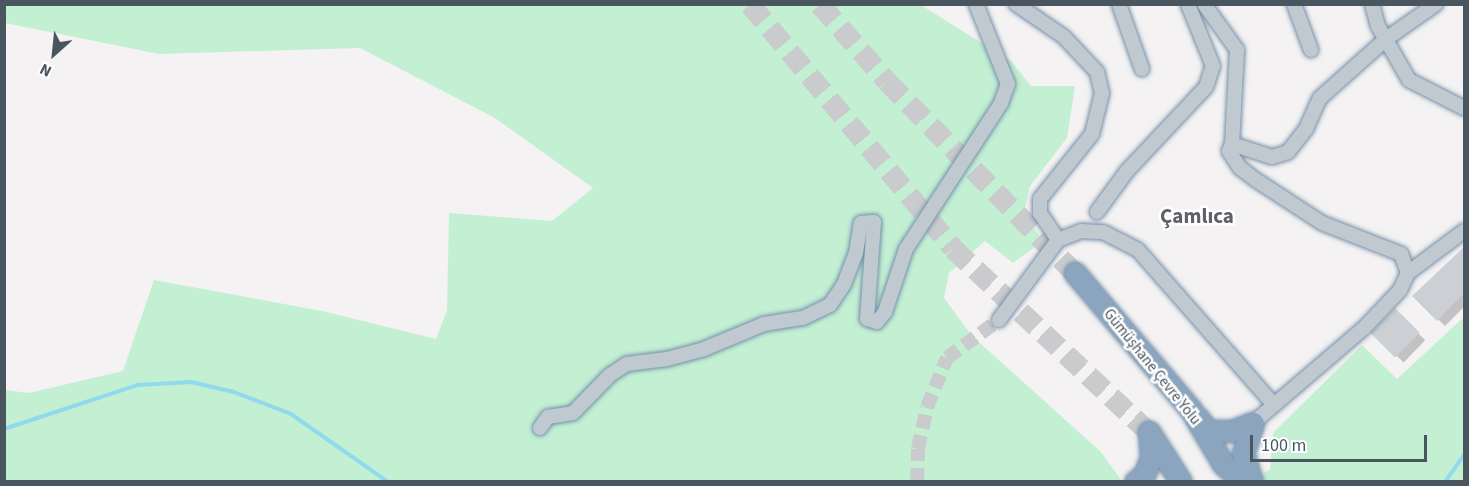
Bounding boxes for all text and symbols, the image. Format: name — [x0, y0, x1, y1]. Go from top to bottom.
north arrow — [24, 24, 84, 84]
text: N — [36, 58, 56, 82]
district label: Çamlıca — [1160, 203, 1234, 229]
street label: Gümüşhane Çevre Yolu — [1100, 305, 1204, 429]
scale bar — [1253, 423, 1430, 461]
text: 100 m — [1261, 433, 1306, 458]

